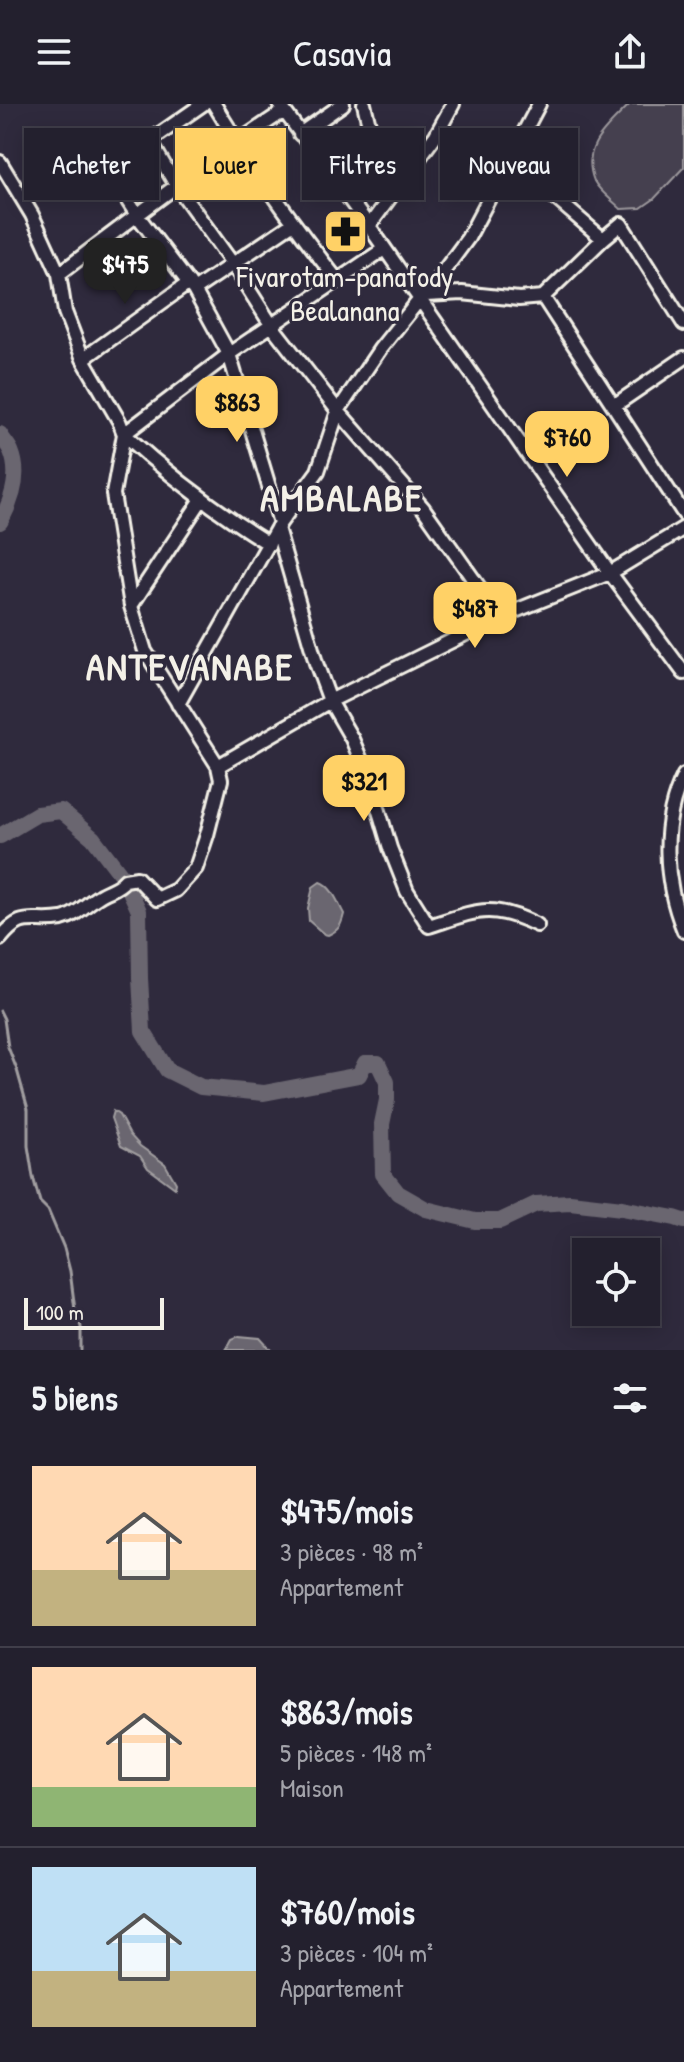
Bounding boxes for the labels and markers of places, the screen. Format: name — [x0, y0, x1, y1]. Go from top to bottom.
pharmacy icon: Fivarotam-panafody Bealanana — [321, 207, 369, 255]
pin: $475 — [78, 238, 172, 306]
place label: Fivarotam-panafody Bealanana — [235, 256, 454, 330]
pin: $863 — [190, 376, 284, 444]
pin: $760 — [520, 411, 614, 479]
pin: $487 — [428, 582, 522, 650]
pin: $321 — [317, 755, 411, 823]

